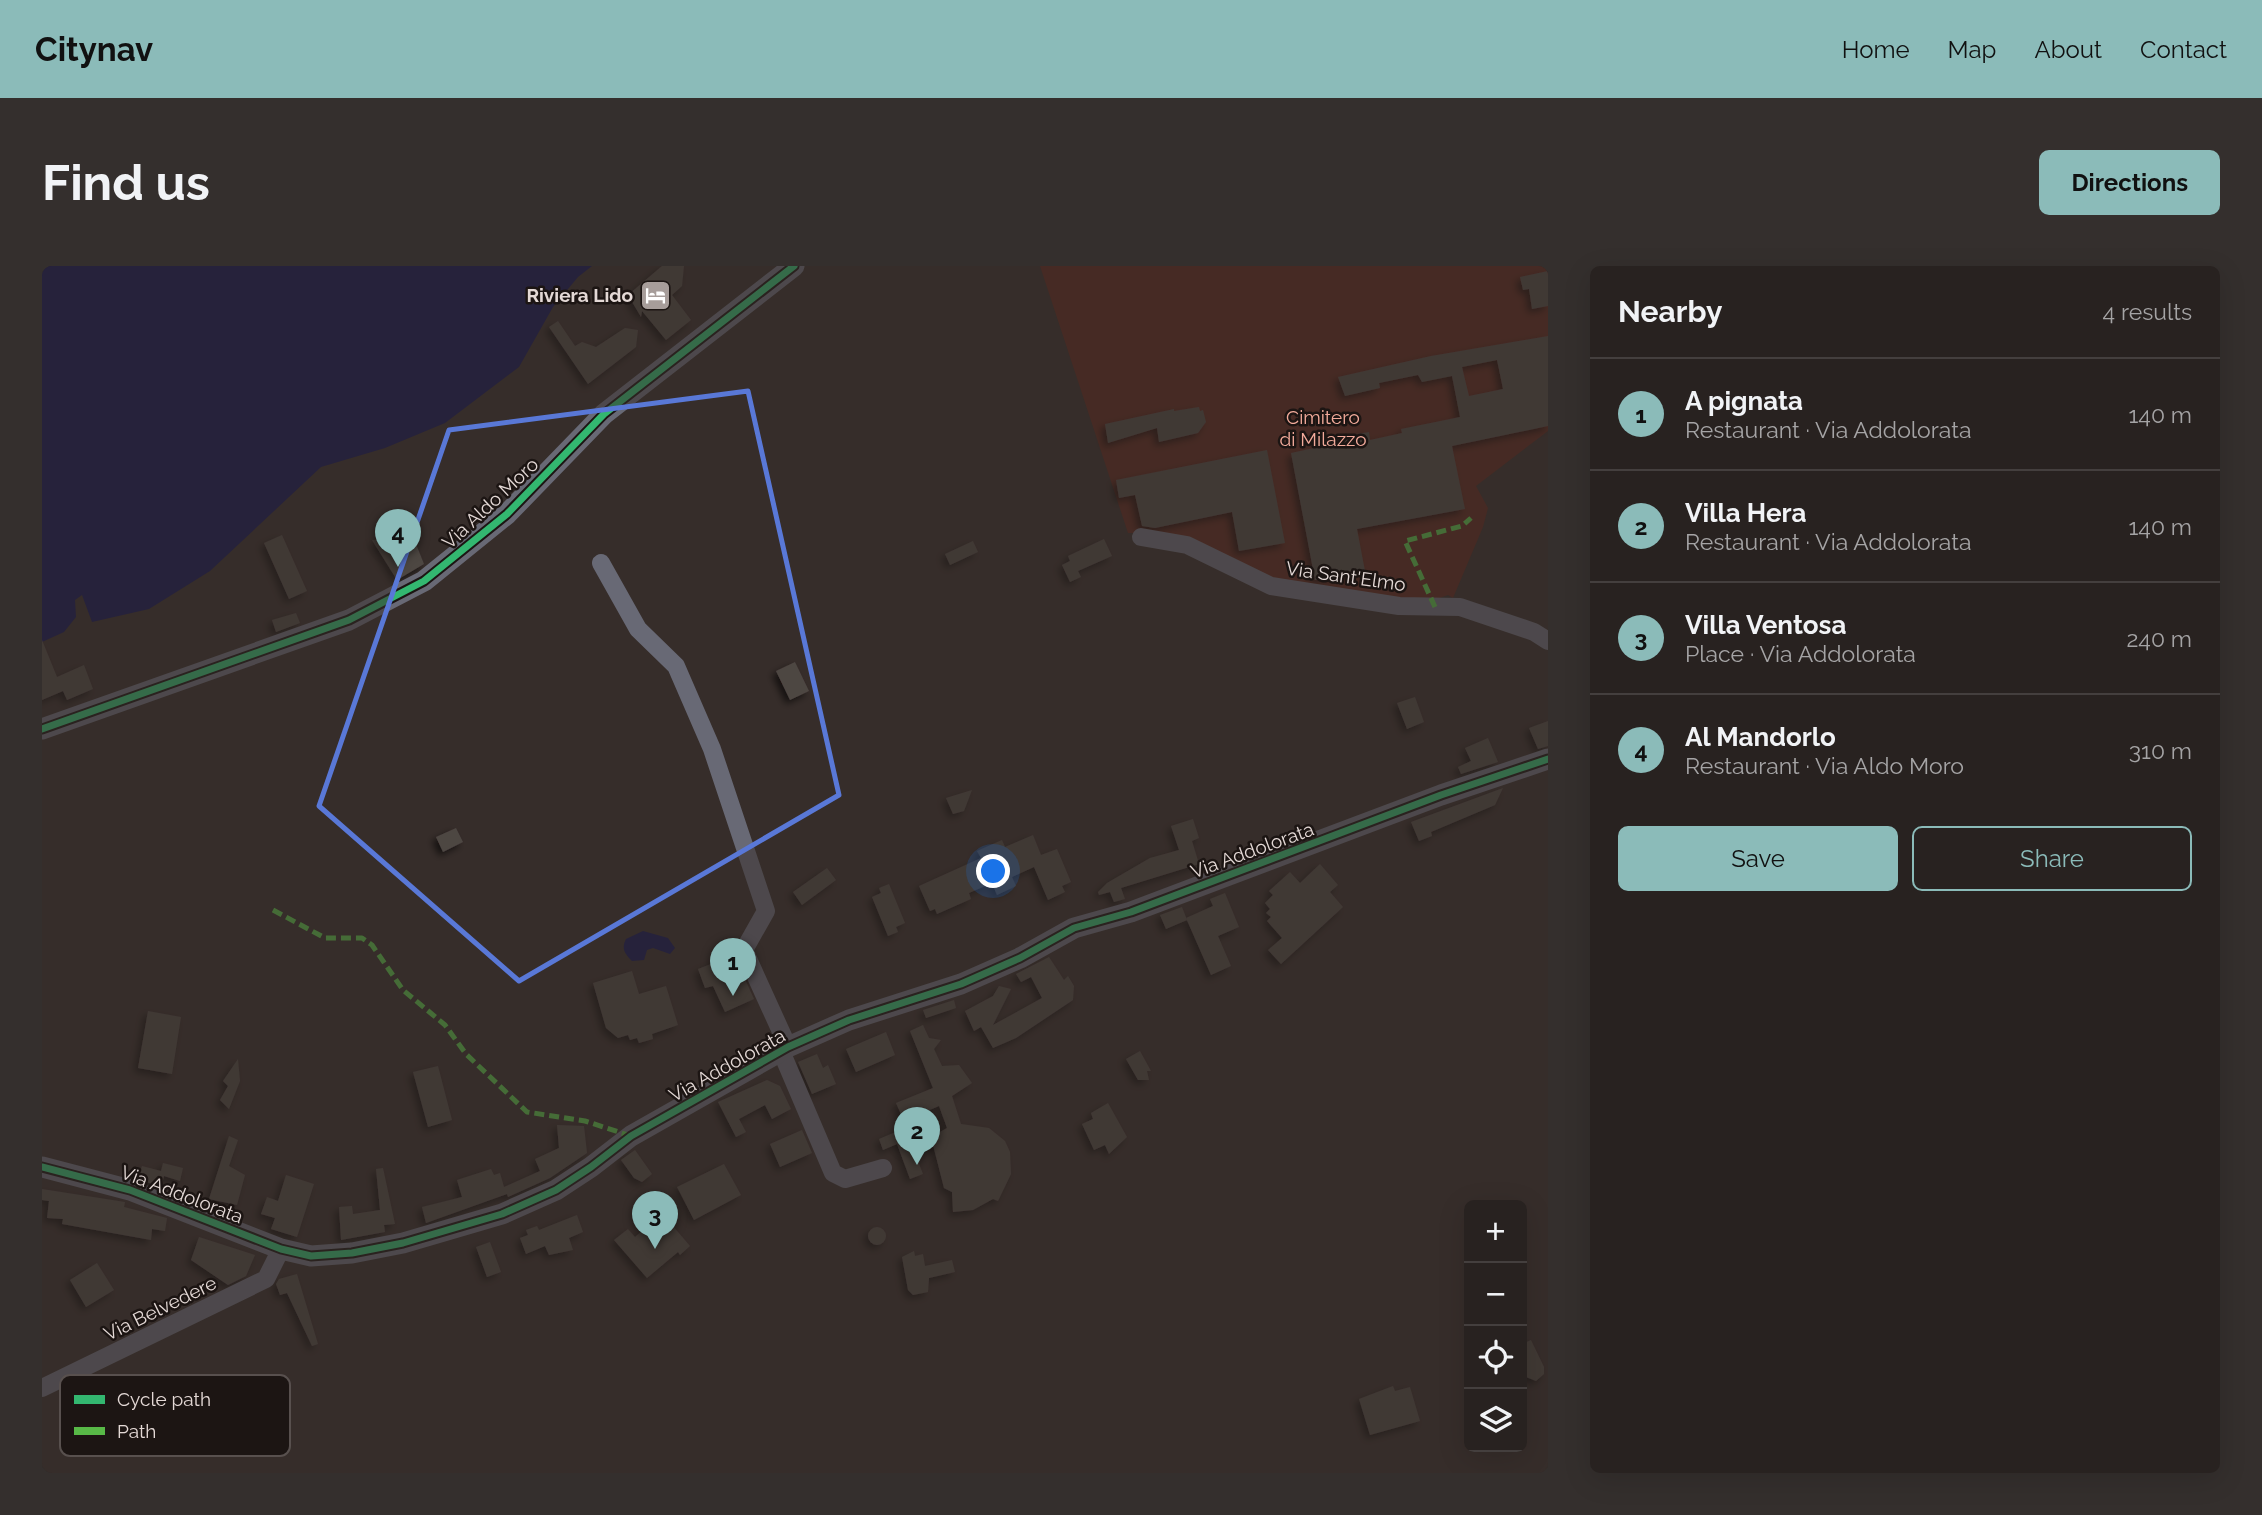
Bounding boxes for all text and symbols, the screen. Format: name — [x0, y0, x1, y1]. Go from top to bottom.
text: Citynav — [35, 30, 153, 69]
text: Home — [1842, 35, 1910, 64]
text: Map — [1948, 35, 1996, 64]
text: About — [2034, 35, 2102, 64]
text: Contact — [2140, 35, 2227, 64]
button: Directions — [2039, 150, 2220, 215]
text: Find us — [42, 154, 210, 211]
hotel icon: Riviera Lido — [639, 278, 673, 312]
place label: Riviera Lido — [526, 284, 633, 306]
text: Nearby — [1618, 294, 1722, 329]
text: 4 results — [2103, 298, 2192, 325]
text: A pignata — [1685, 386, 1803, 416]
text: 1 — [1635, 401, 1647, 428]
text: 140 m — [2129, 401, 2192, 428]
park label: Cimitero di Milazzo — [1280, 406, 1366, 450]
text: Restaurant · Via Addolorata — [1685, 416, 1971, 443]
street label: Via Aldo Moro — [437, 453, 543, 553]
text: Villa Hera — [1685, 498, 1806, 528]
pin: 4 — [375, 509, 421, 567]
text: 2 — [1635, 513, 1647, 540]
text: 140 m — [2129, 513, 2192, 540]
text: Restaurant · Via Addolorata — [1685, 528, 1971, 555]
street label: Via Sant'Elmo — [1285, 557, 1407, 595]
text: Villa Ventosa — [1685, 610, 1846, 640]
text: 3 — [1635, 625, 1647, 652]
text: 240 m — [2126, 625, 2192, 652]
text: Place · Via Addolorata — [1685, 640, 1916, 667]
text: Al Mandorlo — [1685, 722, 1836, 752]
text: 4 — [1634, 737, 1648, 764]
text: 310 m — [2129, 737, 2192, 764]
text: Restaurant · Via Aldo Moro — [1685, 752, 1964, 779]
street label: Via Addolorata — [1188, 818, 1316, 882]
button: Save — [1618, 826, 1898, 891]
button: Share — [1912, 826, 2192, 891]
your location — [976, 854, 1010, 888]
pin: 1 — [710, 938, 756, 996]
street label: Via Addolorata — [665, 1024, 789, 1106]
pin: 2 — [894, 1107, 940, 1165]
street label: Via Addolorata — [118, 1161, 246, 1227]
pin: 3 — [632, 1191, 678, 1249]
map controls — [1464, 1200, 1527, 1452]
button: + — [1464, 1200, 1527, 1263]
button: − — [1464, 1263, 1527, 1326]
street label: Via Belvedere — [100, 1271, 220, 1345]
button: locate — [1464, 1326, 1527, 1389]
legend — [60, 1375, 290, 1456]
text: Cycle path — [117, 1388, 211, 1410]
button: layers — [1464, 1389, 1527, 1452]
text: Path — [117, 1420, 156, 1442]

